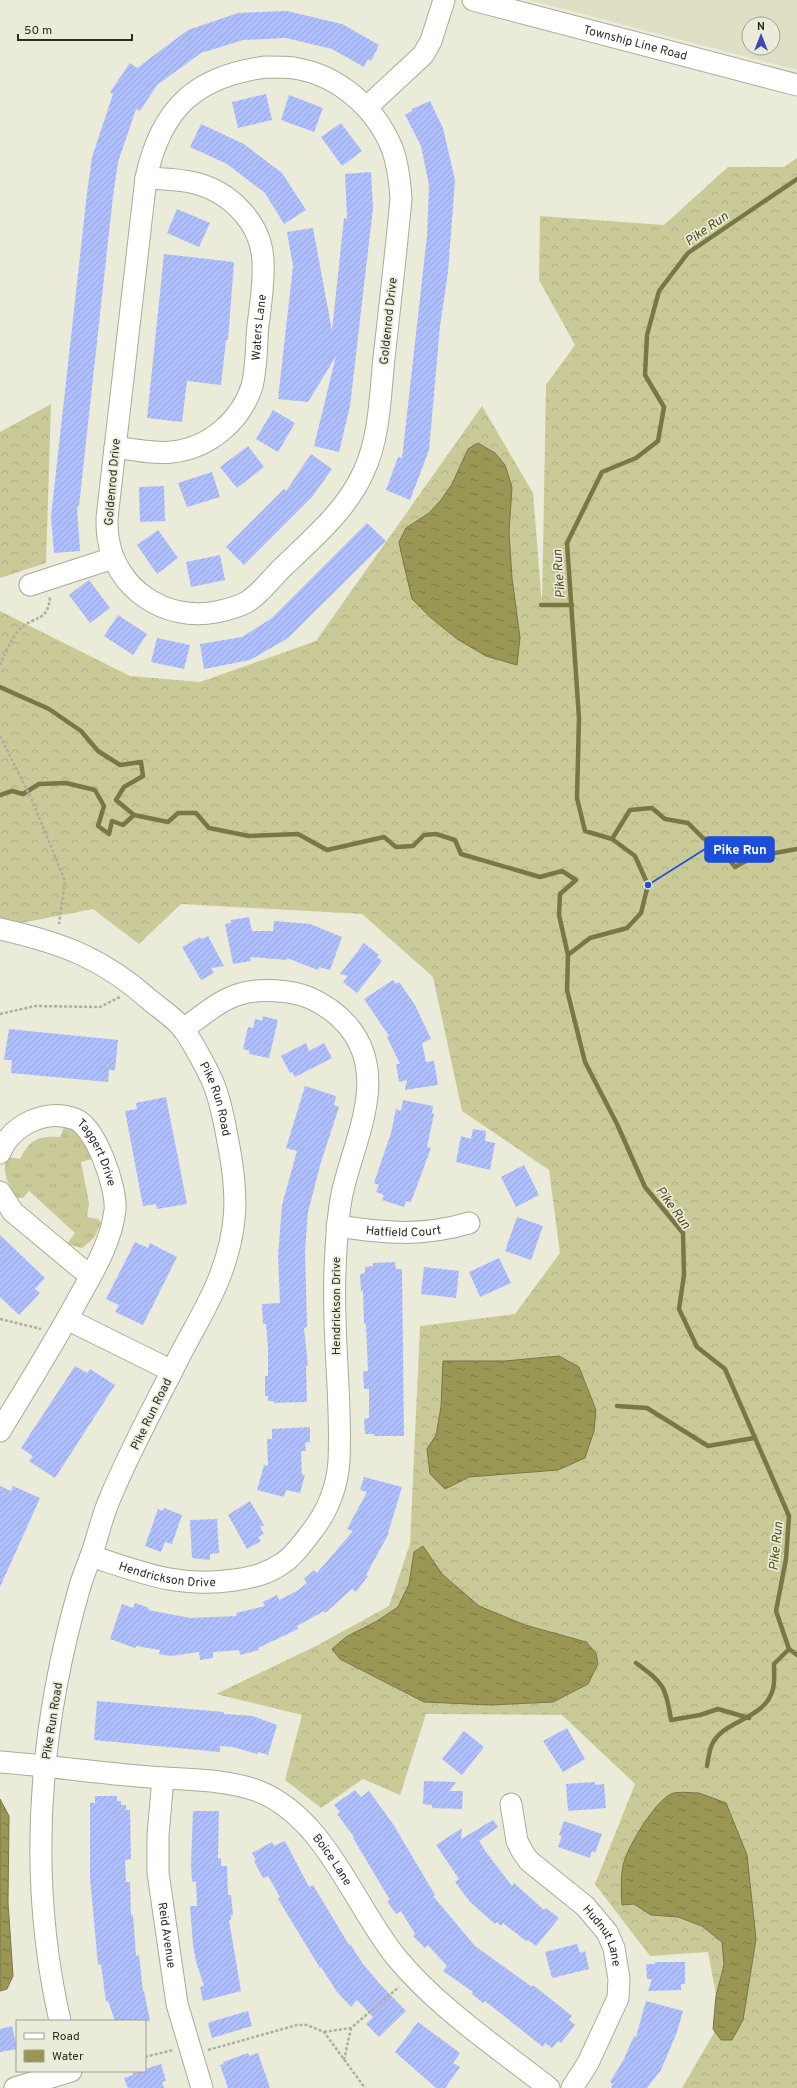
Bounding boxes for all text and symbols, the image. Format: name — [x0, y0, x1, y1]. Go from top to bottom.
scale bar — [18, 16, 132, 42]
north arrow — [741, 16, 781, 56]
text: N — [757, 20, 765, 34]
street label: Township Line Road — [582, 22, 689, 65]
text: 50 m — [24, 23, 52, 39]
water label: Pike Run — [682, 209, 732, 250]
street label: Goldenrod Drive — [376, 277, 402, 365]
street label: Waters Lane — [249, 293, 271, 361]
street label: Goldenrod Drive — [101, 438, 125, 526]
water label: Pike Run — [550, 549, 570, 599]
callout: Pike Run — [705, 837, 774, 862]
text: Pike Run — [713, 843, 767, 859]
street label: Pike Run Road — [195, 1059, 234, 1138]
street label: Taggert Drive — [73, 1116, 119, 1188]
water label: Pike Run — [651, 1184, 693, 1233]
street label: Hatfield Court — [365, 1223, 443, 1241]
street label: Hendrickson Drive — [329, 1257, 345, 1355]
street label: Pike Run Road — [128, 1376, 176, 1453]
water label: Pike Run — [766, 1521, 788, 1571]
street label: Hendrickson Drive — [116, 1559, 216, 1591]
street label: Pike Run Road — [39, 1681, 67, 1761]
street label: Boice Lane — [308, 1831, 355, 1889]
street label: Reid Avenue — [153, 1901, 179, 1969]
street label: Hudnut Lane — [579, 1902, 624, 1968]
legend — [16, 2020, 146, 2072]
text: Road — [52, 2029, 80, 2045]
text: Water — [52, 2049, 84, 2065]

